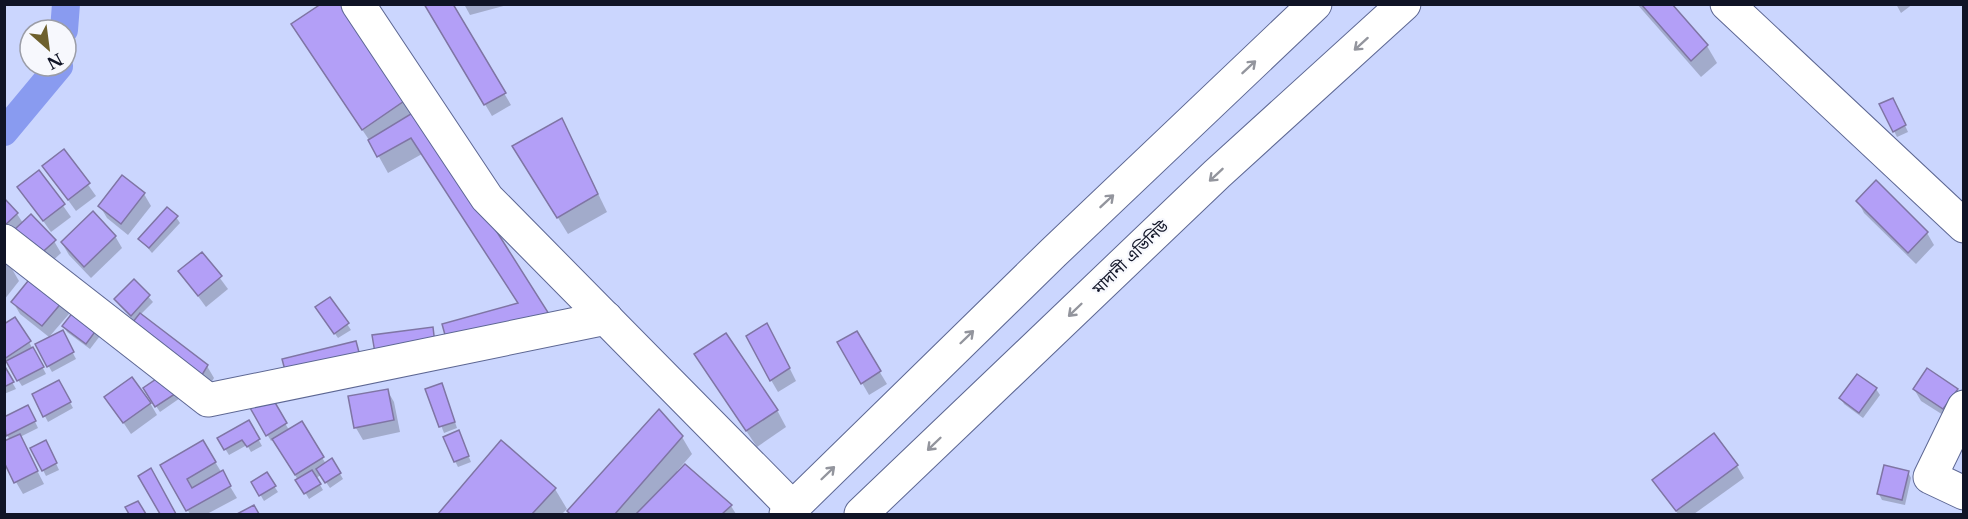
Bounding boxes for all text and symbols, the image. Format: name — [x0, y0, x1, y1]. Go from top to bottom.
north arrow — [18, 18, 78, 78]
one-way arrow — [1353, 37, 1368, 51]
text: N — [44, 49, 66, 74]
one-way arrow — [1241, 60, 1256, 74]
one-way arrow — [1209, 168, 1224, 182]
one-way arrow — [1100, 194, 1115, 209]
street label: মাদানী এভিনিউ — [1087, 215, 1173, 299]
one-way arrow — [1068, 302, 1083, 317]
one-way arrow — [960, 330, 975, 344]
one-way arrow — [927, 437, 942, 452]
one-way arrow — [820, 466, 835, 481]

